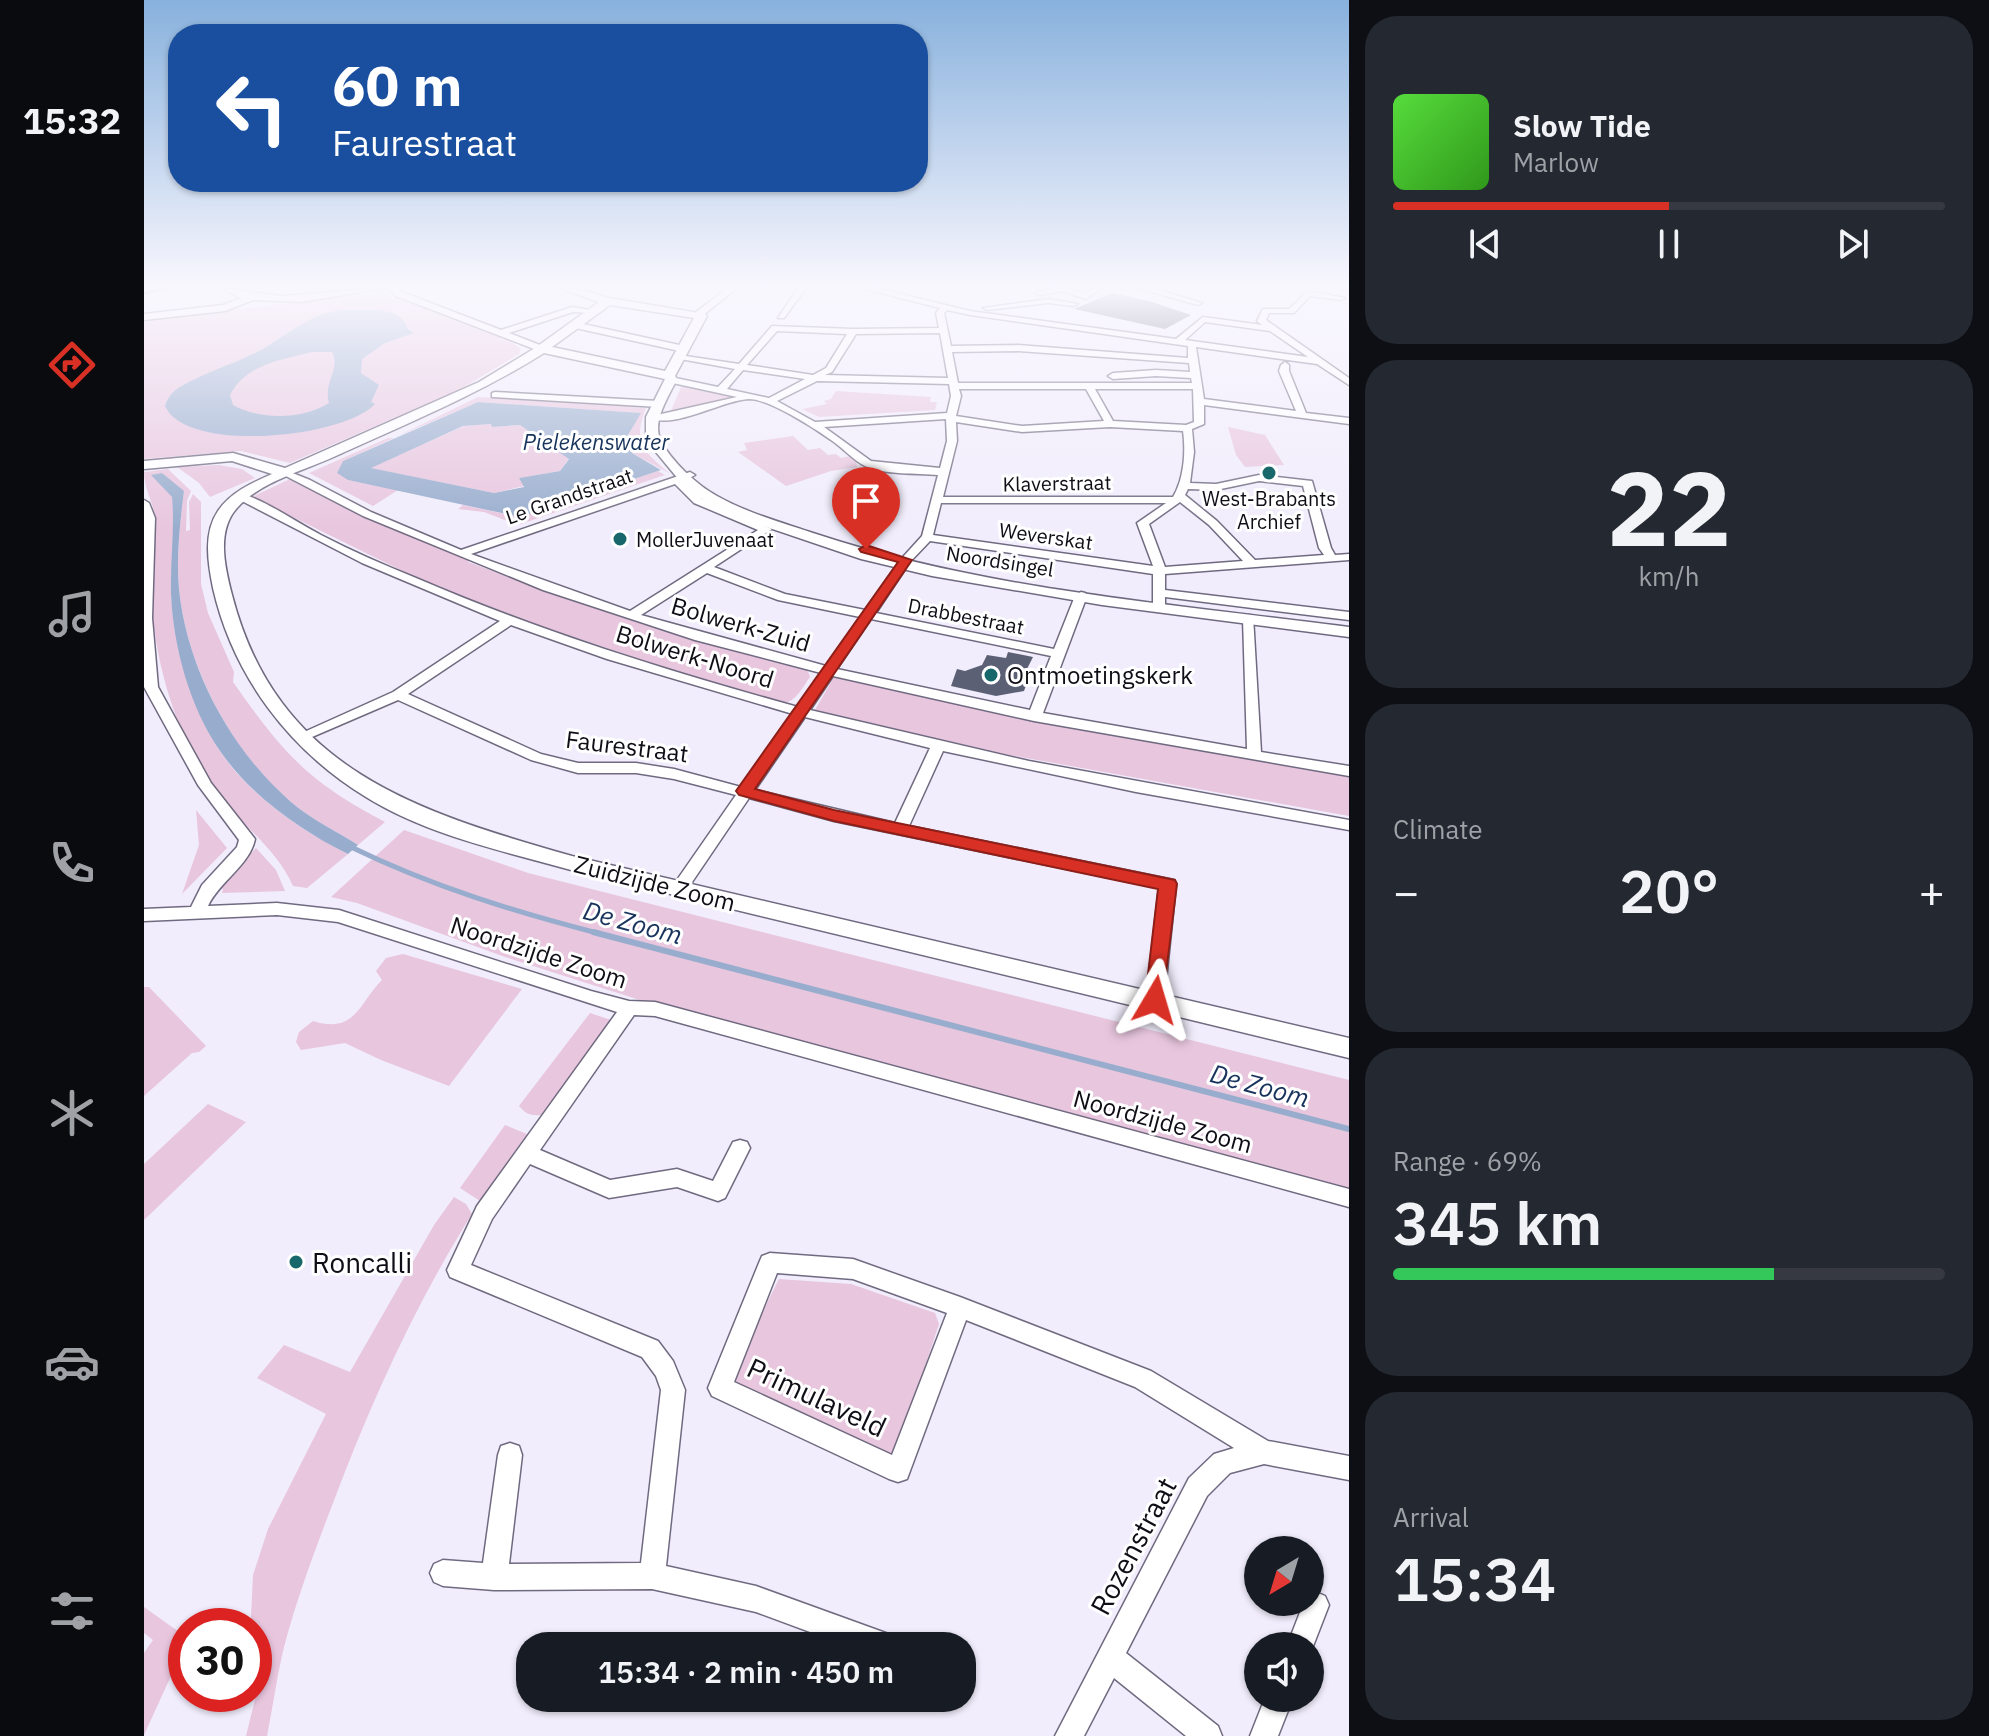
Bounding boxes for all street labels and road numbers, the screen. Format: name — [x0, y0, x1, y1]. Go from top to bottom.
street label: Le Grandstraat — [502, 462, 636, 530]
street label: Klaverstraat — [1002, 469, 1112, 497]
street label: Weverskat — [997, 516, 1095, 556]
street label: Noordsingel — [944, 539, 1056, 583]
street label: Bolwerk-Zuid — [668, 589, 814, 659]
street label: Drabbestraat — [906, 592, 1026, 640]
street label: Bolwerk-Noord — [612, 617, 778, 695]
street label: Faurestraat — [564, 723, 690, 769]
street label: Zuidzijde Zoom — [571, 848, 739, 918]
street label: Noordzijde Zoom — [447, 908, 631, 996]
street label: Noordzijde Zoom — [1070, 1082, 1256, 1160]
street label: Primulaveld — [741, 1349, 893, 1445]
street label: Rozenstraat — [1081, 1471, 1185, 1621]

